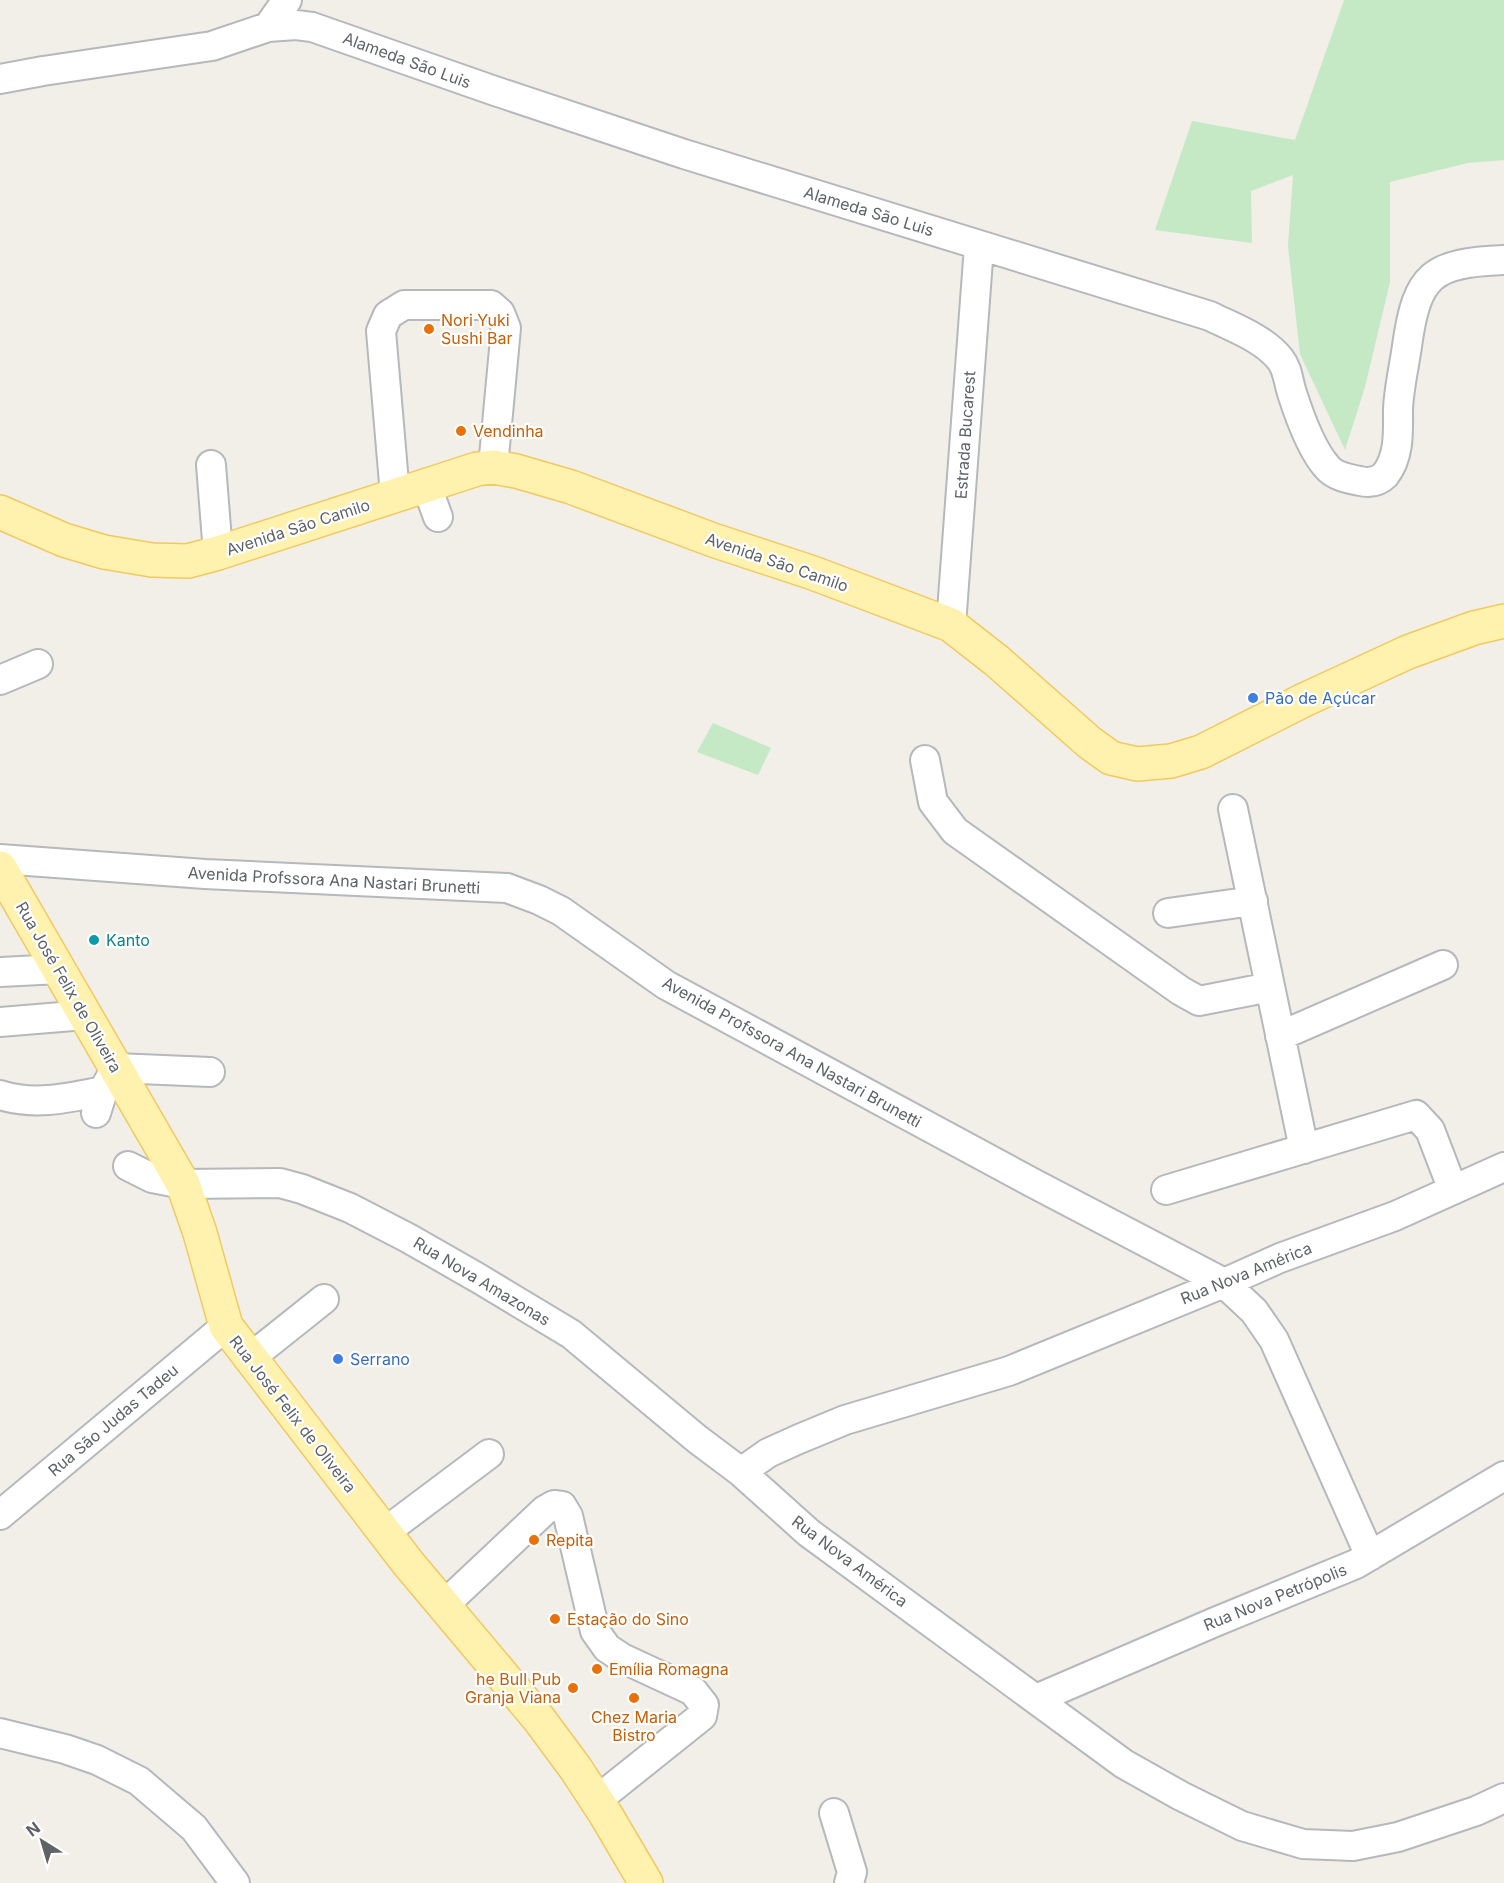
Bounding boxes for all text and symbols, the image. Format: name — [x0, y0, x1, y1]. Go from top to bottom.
street label: Alameda São Luis — [340, 28, 474, 92]
street label: Alameda São Luis — [802, 182, 936, 240]
place label: Nori Yuki Sushi Bar — [441, 310, 512, 348]
marker: Nori Yuki Sushi Bar — [422, 322, 436, 336]
street label: Estrada Bucarest — [951, 370, 979, 500]
place label: Vendinha — [473, 421, 544, 441]
marker: Vendinha — [454, 424, 468, 438]
street label: Avenida São Camilo — [224, 494, 372, 560]
street label: Avenida São Camilo — [703, 528, 851, 596]
place label: Pão de Açúcar — [1265, 688, 1376, 708]
marker: Pão de Açúcar — [1246, 691, 1260, 705]
street label: Avenida Profssora Ana Nastari Brunetti — [187, 862, 481, 898]
street label: Rua José Felix de Oliveira — [12, 898, 126, 1076]
place label: Kanto — [106, 930, 150, 950]
marker: Kanto — [87, 933, 101, 947]
street label: Avenida Profssora Ana Nastari Brunetti — [659, 972, 925, 1132]
street label: Rua Nova Amazonas — [410, 1232, 554, 1330]
street label: Rua Nova América — [1177, 1238, 1315, 1308]
street label: Rua José Felix de Oliveira — [225, 1331, 361, 1497]
place label: Serrano — [350, 1349, 410, 1369]
marker: Serrano — [331, 1352, 345, 1366]
street label: Rua São Judas Tadeu — [44, 1360, 182, 1480]
street label: Rua Nova América — [788, 1511, 912, 1611]
place label: Repita — [546, 1530, 593, 1550]
marker: Repita — [527, 1533, 541, 1547]
street label: Rua Nova Petrópolis — [1201, 1559, 1349, 1635]
place label: Estação do Sino — [567, 1609, 689, 1629]
marker: Estação do Sino — [548, 1612, 562, 1626]
place label: Emília Romagna — [609, 1659, 729, 1679]
marker: Emília Romagna — [590, 1662, 604, 1676]
place label: he Bull Pub Granja Viana — [465, 1669, 561, 1707]
marker: he Bull Pub Granja Viana — [566, 1681, 580, 1695]
marker: Chez Maria Bistro — [627, 1691, 641, 1705]
place label: Chez Maria Bistro — [591, 1707, 677, 1745]
north arrow — [12, 1811, 72, 1871]
text: N — [22, 1817, 44, 1841]

